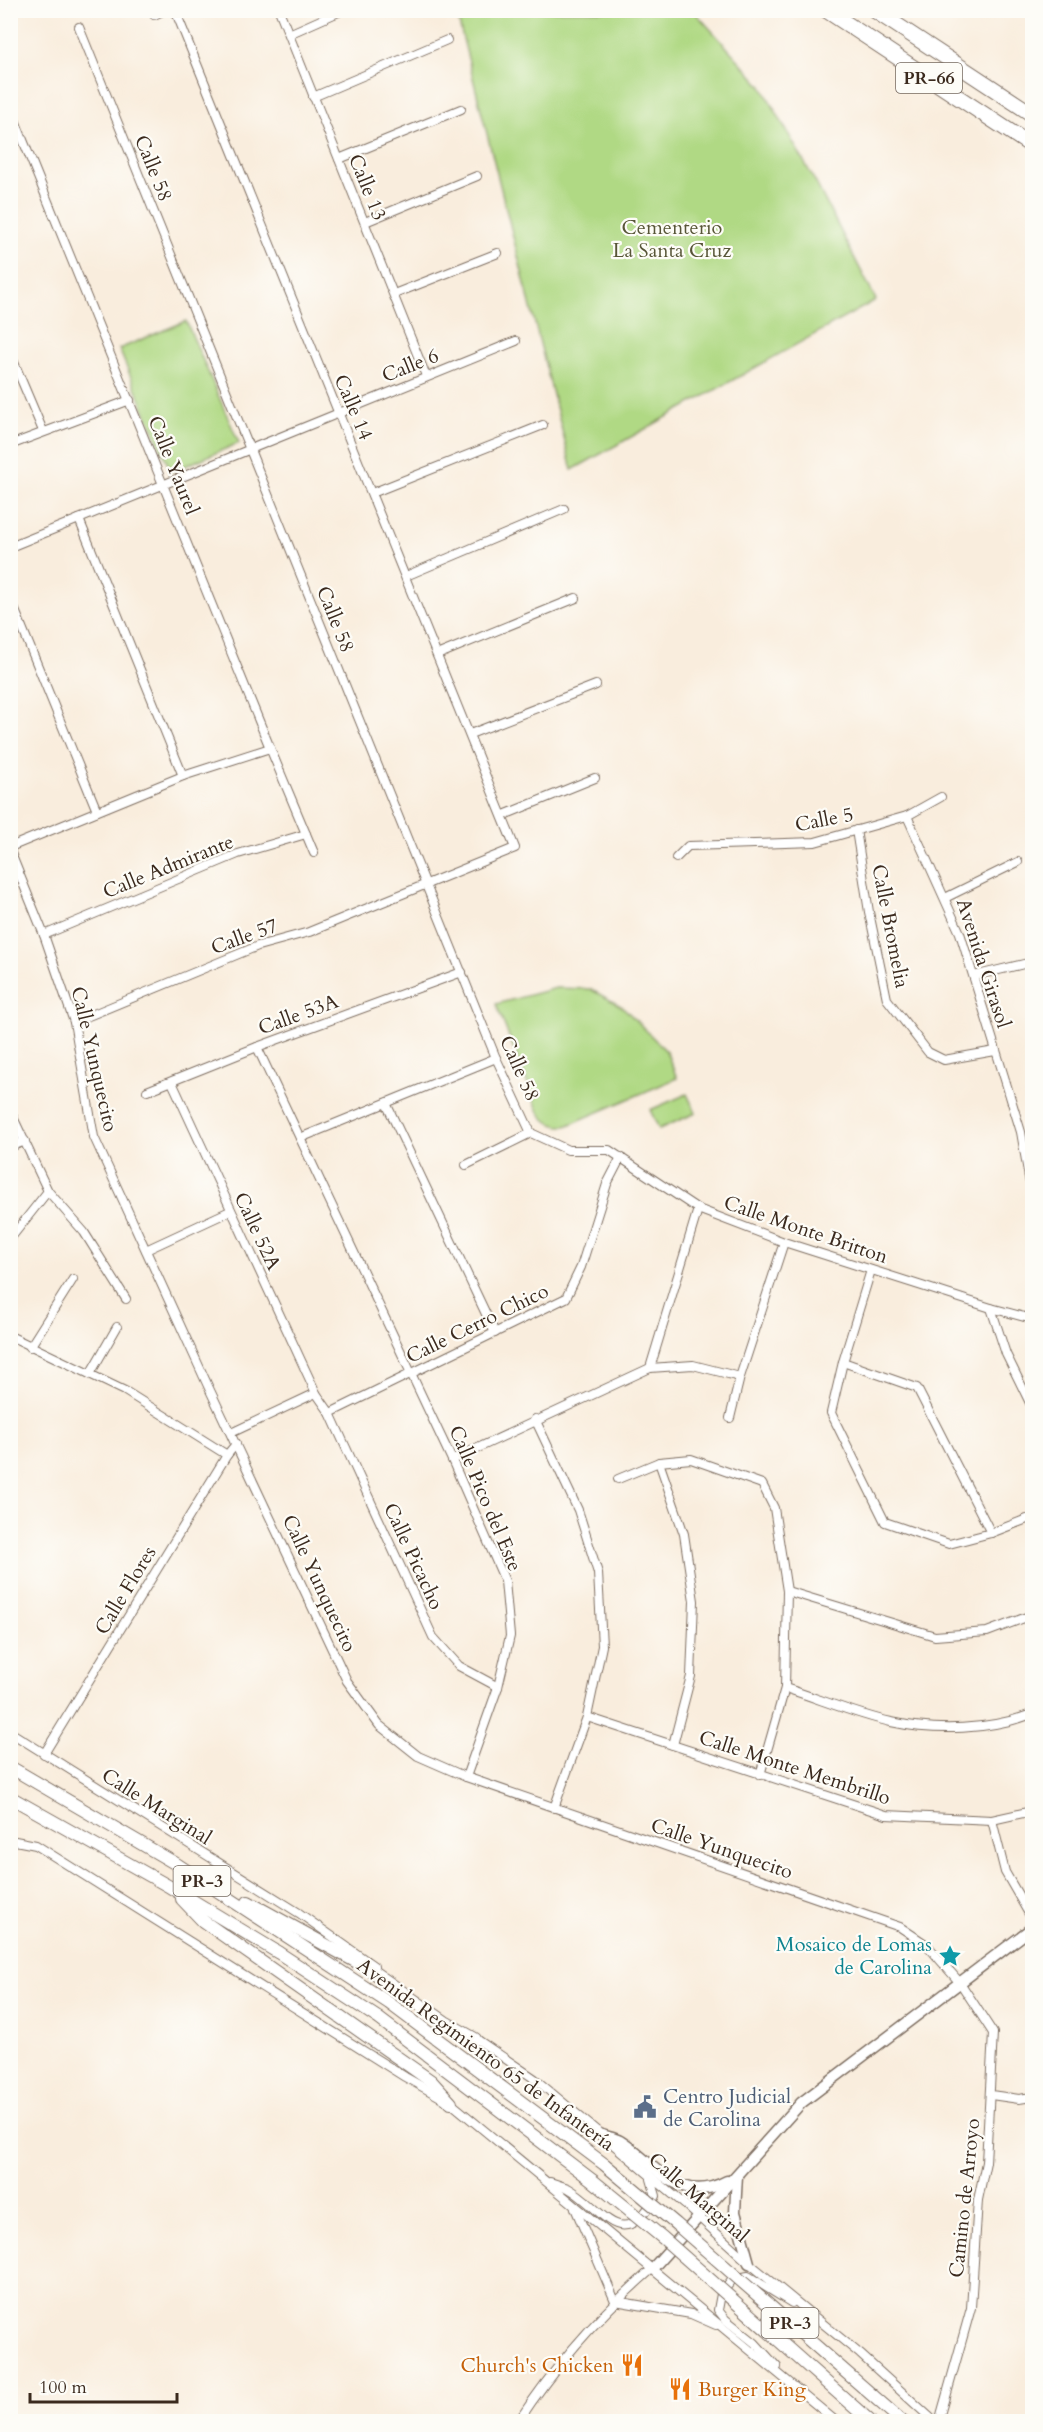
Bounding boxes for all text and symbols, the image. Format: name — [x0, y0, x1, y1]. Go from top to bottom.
road number: PR-66 — [896, 63, 962, 93]
street label: Calle 58 — [128, 131, 179, 205]
street label: Calle 13 — [342, 150, 393, 224]
park label: Cementerio La Santa Cruz — [613, 214, 732, 264]
street label: Calle 6 — [378, 342, 443, 389]
street label: Calle 14 — [328, 370, 379, 444]
street label: Calle Yaurel — [141, 412, 206, 519]
street label: Calle 58 — [310, 582, 361, 656]
street label: Calle 5 — [793, 801, 856, 838]
street label: Calle Admirante — [99, 828, 238, 905]
street label: Calle Bromelia — [865, 862, 916, 991]
street label: Avenida Girasol — [950, 895, 1017, 1032]
street label: Calle 57 — [207, 912, 281, 961]
street label: Calle Yunquecito — [65, 984, 124, 1135]
street label: Calle 53A — [254, 987, 343, 1041]
street label: Calle 58 — [493, 1031, 546, 1105]
street label: Calle 52A — [228, 1188, 288, 1275]
street label: Calle Monte Britton — [720, 1189, 892, 1270]
street label: Calle Cerro Chico — [401, 1277, 553, 1370]
street label: Calle Pico del Este — [443, 1421, 528, 1575]
street label: Calle Picacho — [377, 1499, 450, 1614]
street label: Calle Yunquecito — [276, 1510, 363, 1656]
street label: Calle Flores — [88, 1541, 162, 1640]
street label: Calle Monte Membrillo — [696, 1724, 894, 1811]
street label: Calle Marginal — [96, 1762, 217, 1851]
street label: Calle Yunquecito — [647, 1812, 797, 1885]
road number: PR-3 — [174, 1866, 230, 1896]
place label: Mosaico de Lomas de Carolina — [776, 1931, 932, 1981]
place icon: Mosaico de Lomas de Carolina — [937, 1943, 963, 1969]
street label: Avenida Regimiento 65 de Infantería — [351, 1952, 620, 2157]
place label: Centro Judicial de Carolina — [663, 2083, 791, 2133]
public building icon: Centro Judicial de Carolina — [632, 2094, 658, 2120]
street label: Camino de Arroyo — [943, 2117, 986, 2279]
street label: Calle Marginal — [643, 2146, 755, 2249]
road number: PR-3 — [762, 2308, 818, 2338]
place label: Church's Chicken — [461, 2352, 615, 2379]
restaurant icon: Church's Chicken — [619, 2352, 645, 2378]
scale bar — [30, 2366, 177, 2404]
text: 100 m — [39, 2375, 87, 2400]
restaurant icon: Burger King — [667, 2376, 693, 2402]
place label: Burger King — [698, 2376, 807, 2403]

